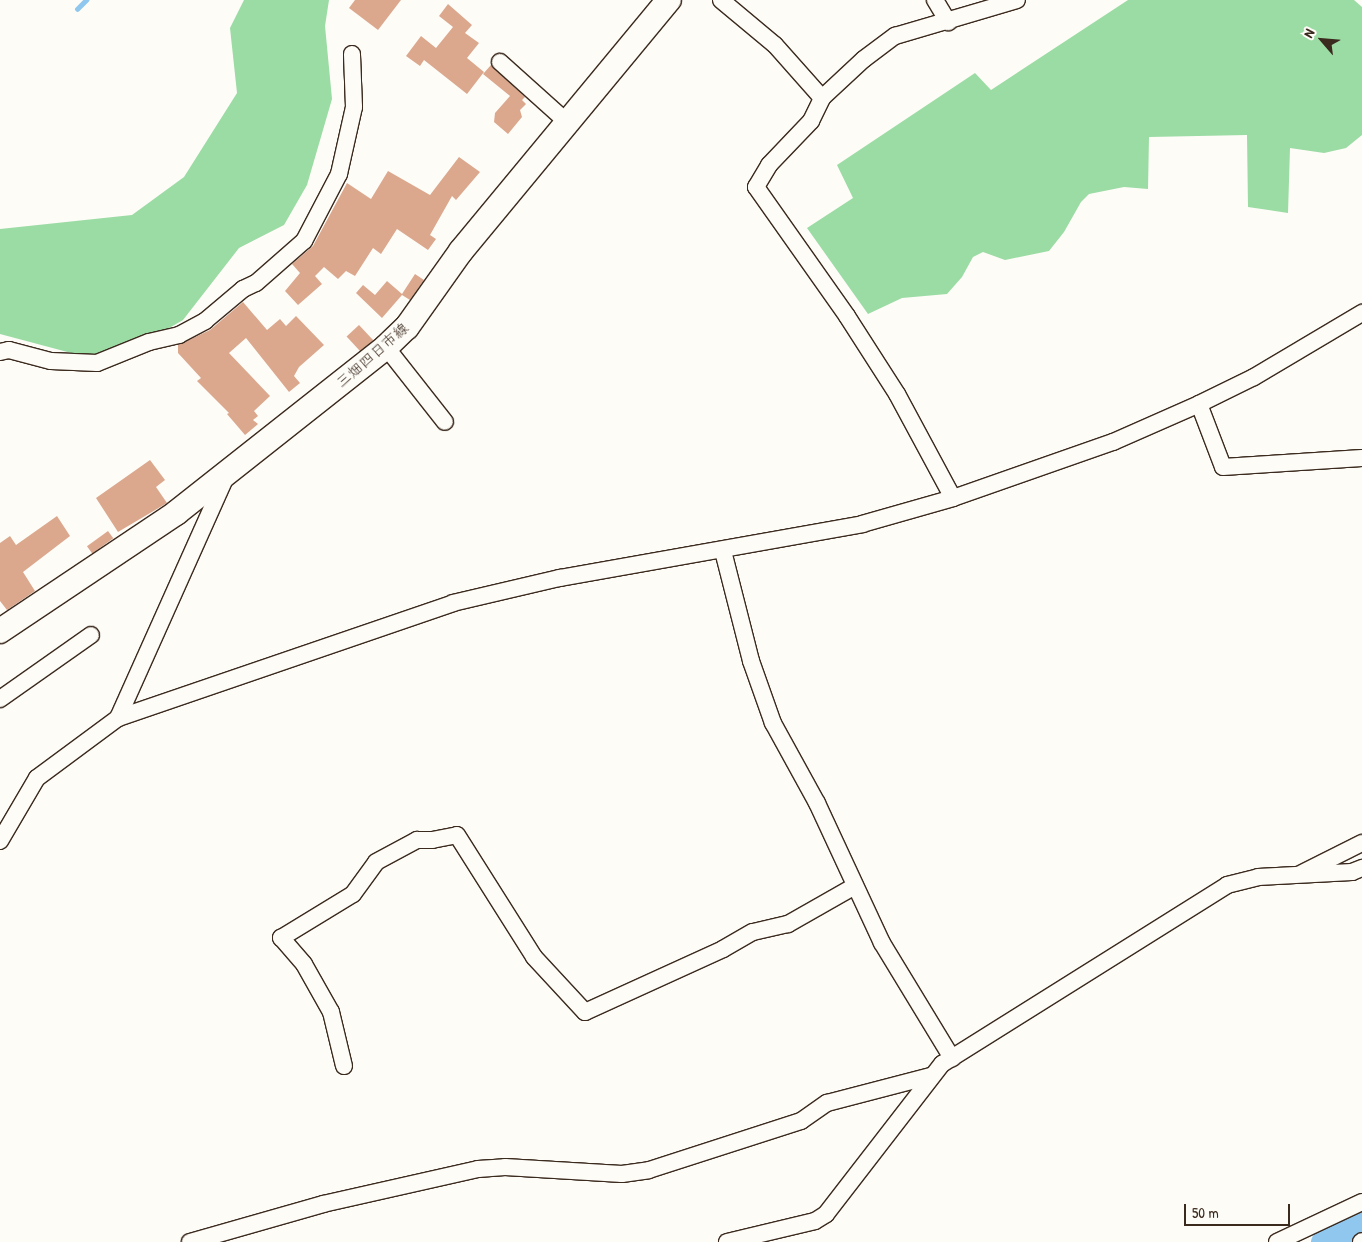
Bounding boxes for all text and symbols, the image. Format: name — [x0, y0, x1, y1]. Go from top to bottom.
north arrow — [1297, 15, 1347, 65]
text: N — [1298, 25, 1318, 41]
street label: 三畑四日市線 — [332, 319, 412, 391]
scale bar — [1187, 1194, 1293, 1226]
text: 50 m — [1192, 1202, 1219, 1223]

